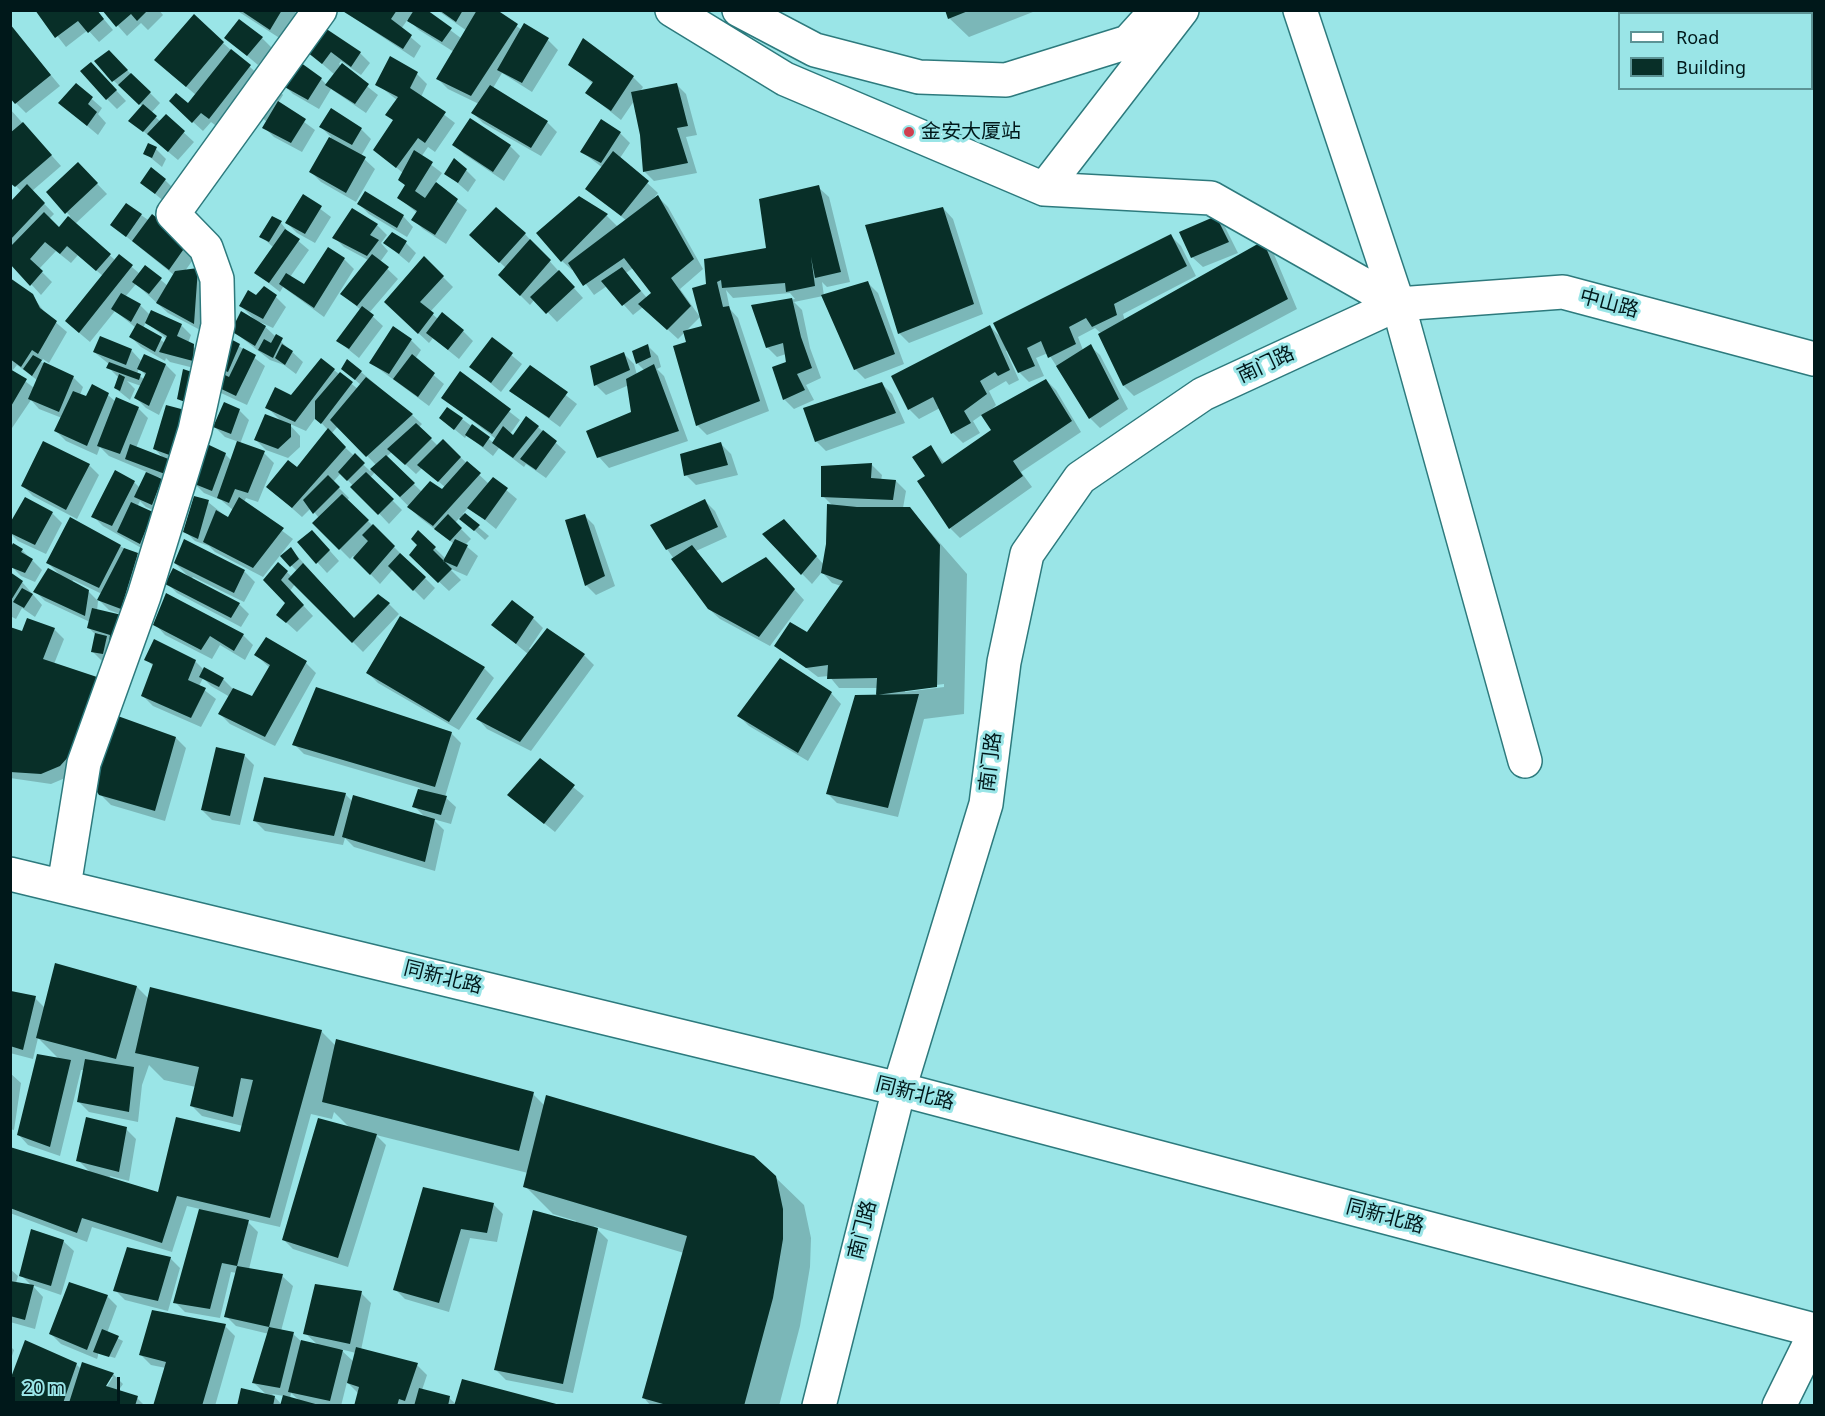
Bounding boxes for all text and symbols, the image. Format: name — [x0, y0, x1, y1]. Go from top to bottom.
legend — [1618, 12, 1813, 90]
text: Road — [1676, 25, 1719, 49]
text: Building — [1676, 55, 1746, 79]
place label: 金安大厦站 — [921, 120, 1021, 144]
marker: 金安大厦站 — [902, 125, 916, 139]
street label: 中山路 — [1577, 285, 1641, 323]
street label: 南门路 — [1234, 341, 1298, 389]
street label: 南门路 — [975, 731, 1007, 793]
street label: 同新北路 — [401, 957, 485, 999]
street label: 同新北路 — [873, 1073, 957, 1115]
street label: 同新北路 — [1343, 1195, 1427, 1239]
street label: 南门路 — [844, 1198, 882, 1262]
scale bar — [15, 1365, 123, 1403]
text: 20 m — [23, 1375, 65, 1399]

